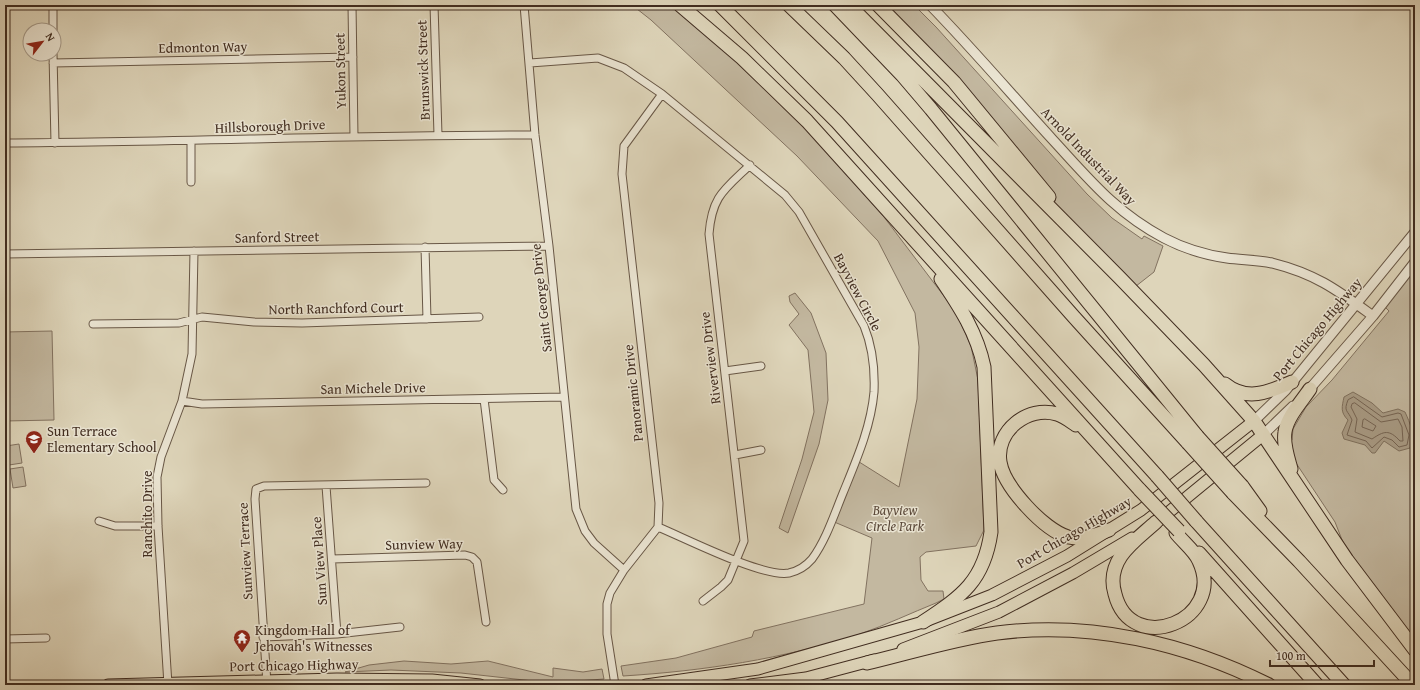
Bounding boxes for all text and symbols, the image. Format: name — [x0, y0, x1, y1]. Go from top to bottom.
street label: Brunswick Street — [411, 20, 435, 120]
north arrow — [22, 22, 62, 62]
text: N — [42, 30, 60, 45]
street label: Yukon Street — [329, 33, 351, 109]
street label: Edmonton Way — [158, 36, 248, 58]
street label: Arnold Industrial Way — [1037, 102, 1141, 210]
street label: Hillsborough Drive — [214, 114, 326, 138]
street label: Sanford Street — [235, 226, 319, 248]
street label: Saint George Drive — [525, 242, 557, 353]
street label: Bayview Circle — [829, 250, 887, 335]
street label: Port Chicago Highway — [1268, 273, 1366, 385]
street label: North Ranchford Court — [268, 297, 404, 319]
street label: Riverview Drive — [694, 310, 726, 405]
street label: Panoramic Drive — [618, 343, 648, 443]
street label: San Michele Drive — [320, 377, 426, 399]
place label: Sun Terrace Elementary School — [47, 421, 157, 457]
school or university icon: Sun Terrace Elementary School — [24, 429, 44, 454]
street label: Ranchito Drive — [137, 470, 157, 557]
street label: Port Chicago Highway — [1013, 491, 1135, 573]
park label: Bayview Circle Park — [866, 500, 925, 536]
street label: Sunview Terrace — [232, 501, 258, 600]
street label: Sun View Place — [306, 516, 332, 606]
street label: Sunview Way — [385, 533, 463, 555]
place label: Kingdom Hall of Jehovah's Witnesses — [253, 620, 373, 656]
temple icon: Kingdom Hall of Jehovah's Witnesses — [232, 628, 252, 653]
scale bar — [1270, 642, 1374, 668]
text: 100 m — [1276, 647, 1306, 664]
street label: Port Chicago Highway — [229, 654, 359, 676]

